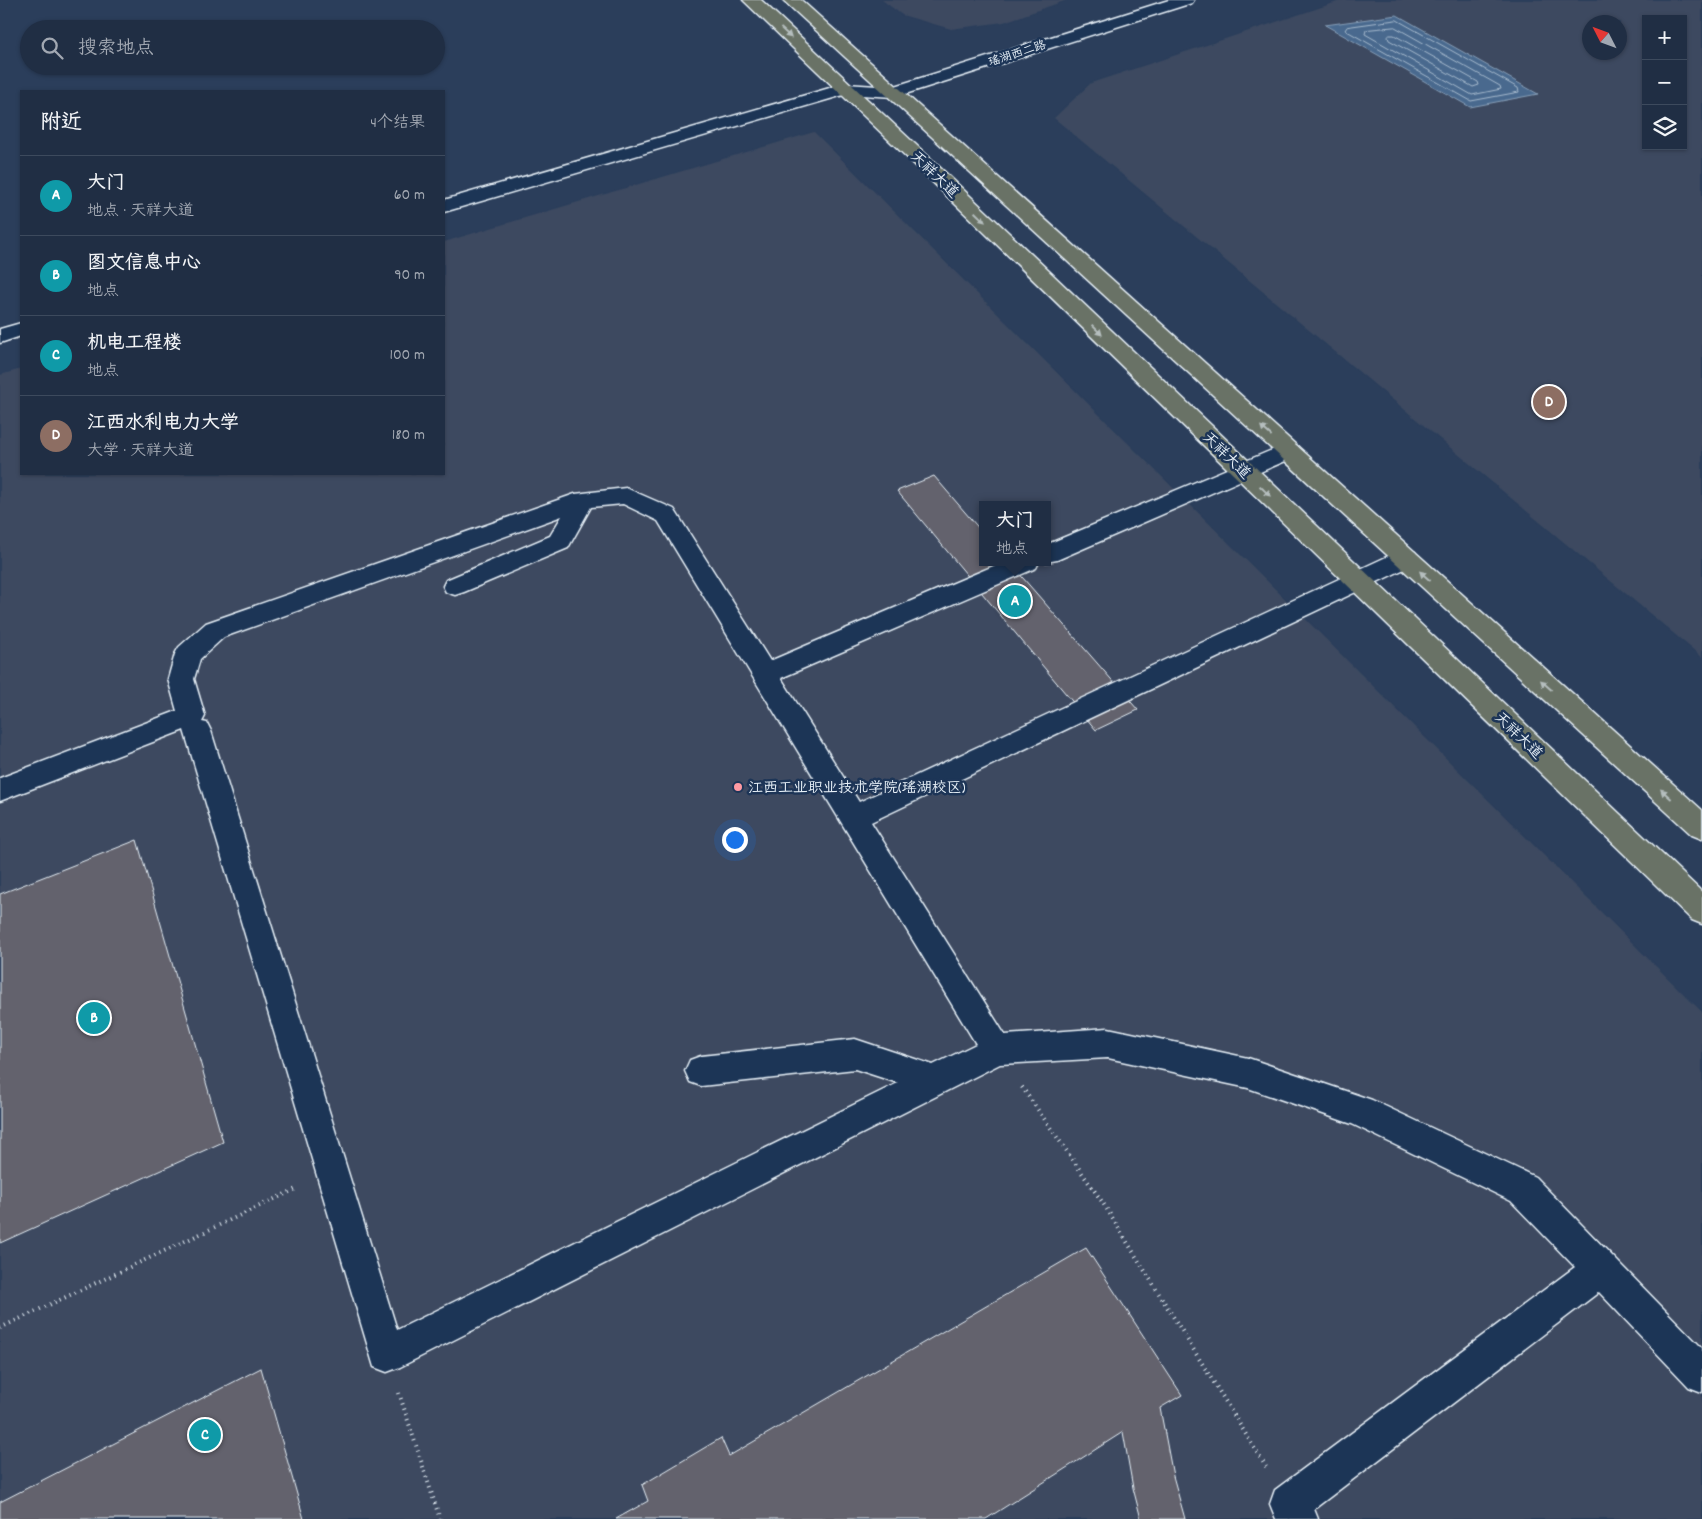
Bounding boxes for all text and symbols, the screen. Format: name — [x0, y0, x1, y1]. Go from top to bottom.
north arrow — [1582, 15, 1627, 60]
map controls — [1642, 15, 1687, 150]
button: + — [1642, 15, 1687, 60]
search box — [20, 20, 445, 75]
one-way arrow — [780, 27, 792, 39]
icon: search — [38, 34, 66, 62]
text: 搜索地点 — [78, 36, 154, 63]
street label: 瑶湖西二路 — [986, 37, 1049, 72]
button: − — [1642, 60, 1687, 105]
button: layers — [1642, 105, 1687, 150]
text: 附近 — [40, 109, 82, 139]
text: 4个结果 — [370, 112, 425, 135]
street label: 天祥大道 — [904, 147, 963, 204]
text: 大门 — [87, 171, 125, 198]
text: A — [52, 184, 60, 207]
text: 60 m — [394, 184, 425, 207]
text: 地点 · 天祥大道 — [87, 200, 194, 223]
one-way arrow — [974, 211, 986, 223]
text: 图文信息中心 — [87, 251, 201, 278]
text: B — [52, 264, 60, 287]
text: 90 m — [394, 264, 425, 287]
text: 地点 — [87, 280, 119, 303]
one-way arrow — [1091, 324, 1103, 336]
text: 机电工程楼 — [87, 331, 182, 358]
text: C — [52, 344, 60, 367]
text: 100 m — [389, 344, 425, 367]
text: 地点 — [87, 360, 119, 383]
pin: D — [1533, 383, 1565, 421]
text: 江西水利电力大学 — [87, 411, 239, 438]
text: D — [52, 424, 60, 447]
text: 180 m — [392, 424, 425, 447]
one-way arrow — [1261, 425, 1273, 437]
street label: 天祥大道 — [1196, 428, 1255, 485]
text: 大学 · 天祥大道 — [87, 440, 194, 463]
one-way arrow — [1259, 485, 1271, 497]
popup — [979, 501, 1051, 566]
text: 大门 — [996, 509, 1034, 536]
text: 地点 — [996, 538, 1028, 561]
one-way arrow — [1420, 570, 1432, 582]
pin: A — [999, 582, 1031, 620]
one-way arrow — [1540, 679, 1552, 691]
street label: 天祥大道 — [1488, 708, 1547, 765]
place label: 江西工业职业技术学院(瑶湖校区) — [748, 778, 966, 800]
marker: 江西工业职业技术学院(瑶湖校区) — [732, 781, 744, 793]
one-way arrow — [1660, 788, 1672, 800]
your location — [722, 827, 748, 853]
pin: B — [78, 999, 110, 1037]
pin: C — [189, 1416, 221, 1454]

